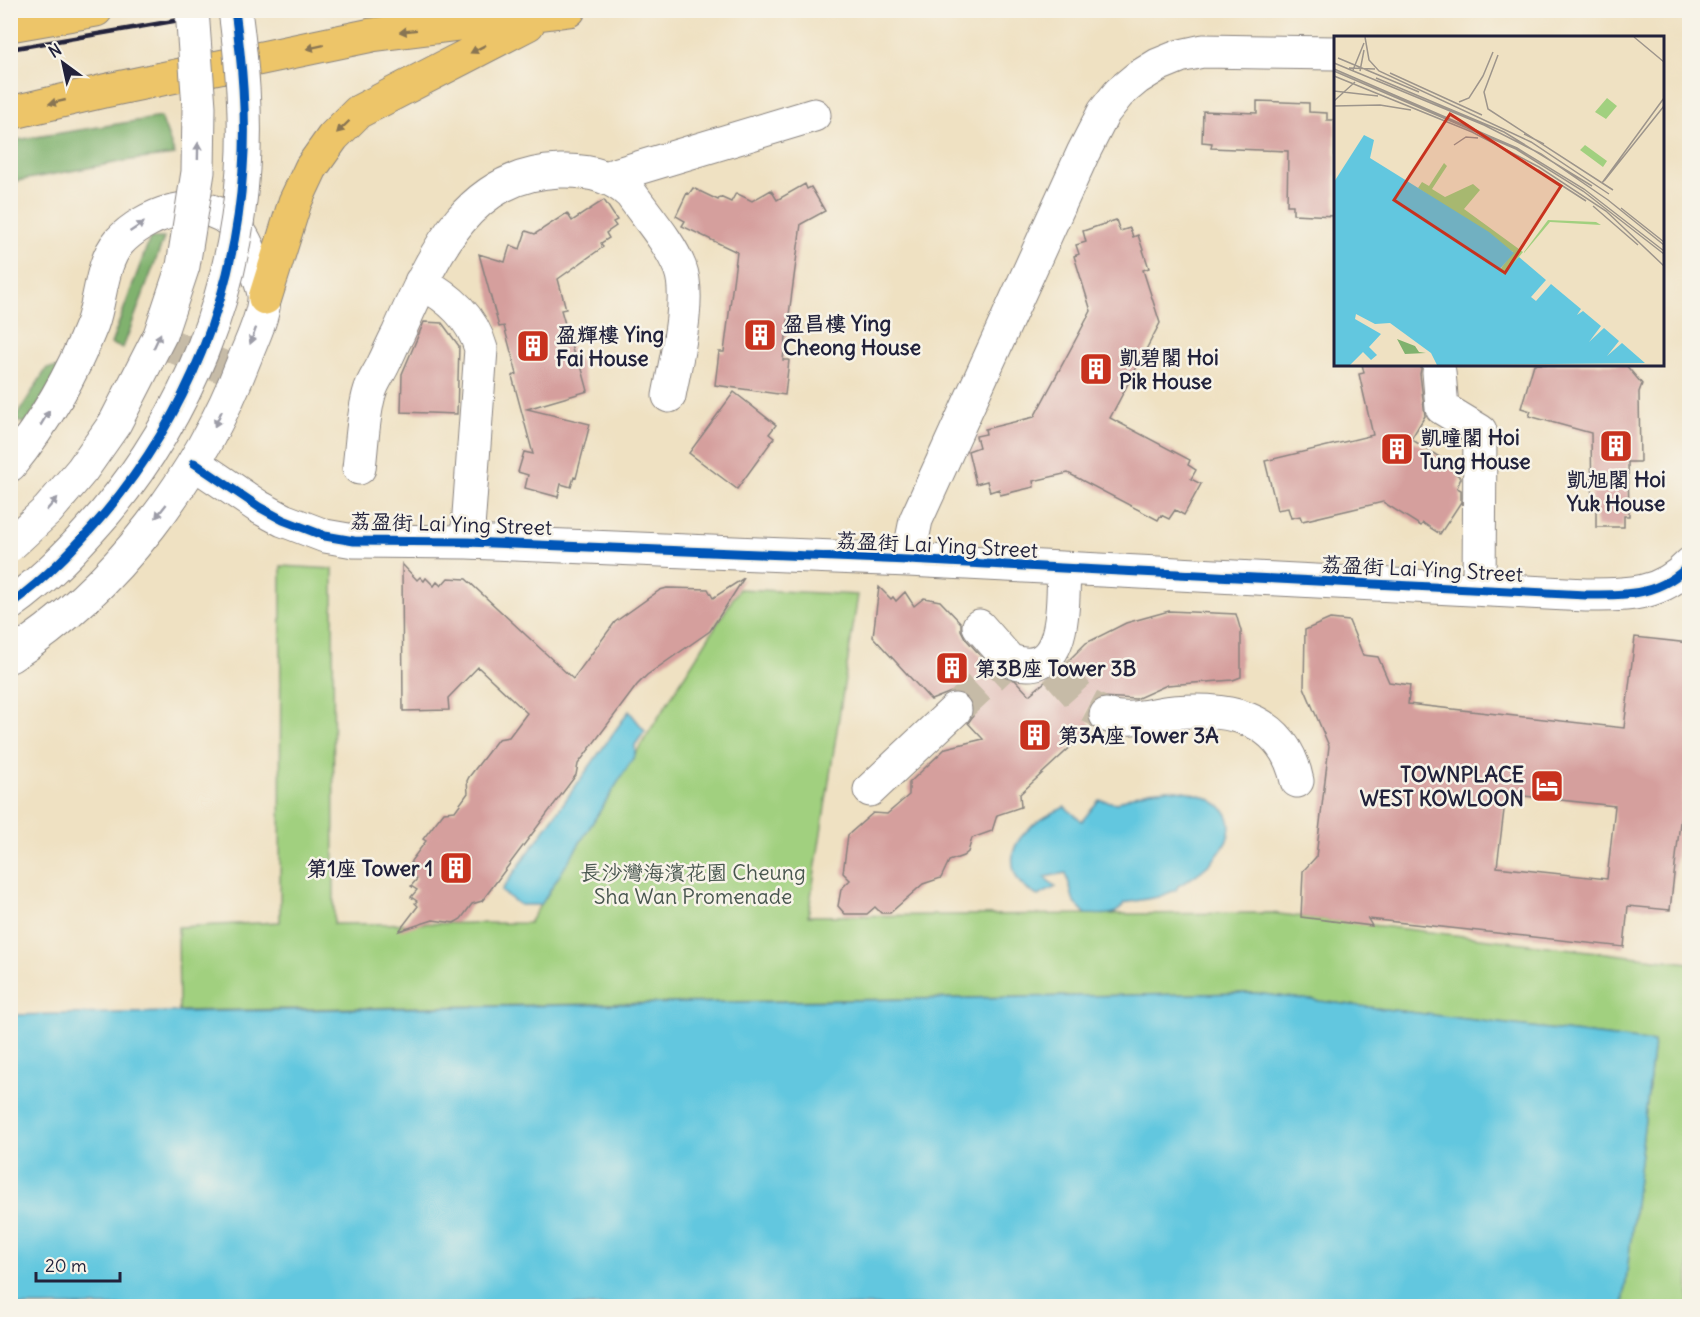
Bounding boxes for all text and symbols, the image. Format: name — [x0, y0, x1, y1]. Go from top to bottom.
one-way arrow — [398, 26, 417, 36]
north arrow — [33, 33, 93, 93]
inset map — [1334, 36, 1664, 366]
text: N — [45, 39, 65, 62]
one-way arrow — [305, 43, 324, 52]
one-way arrow — [470, 44, 487, 54]
one-way arrow — [48, 98, 66, 108]
one-way arrow — [336, 120, 350, 134]
one-way arrow — [193, 142, 203, 161]
one-way arrow — [129, 221, 145, 233]
place label: 盈昌樓 Ying Cheong House — [783, 310, 921, 361]
building icon: 盈昌樓 Ying Cheong House — [742, 317, 778, 353]
place label: 盈輝樓 Ying Fai House — [556, 321, 664, 372]
one-way arrow — [247, 327, 257, 345]
building icon: 盈輝樓 Ying Fai House — [515, 328, 551, 364]
one-way arrow — [153, 332, 162, 349]
place label: 凱碧閣 Hoi Pik House — [1119, 344, 1219, 395]
building icon: 凱碧閣 Hoi Pik House — [1078, 351, 1114, 387]
one-way arrow — [39, 410, 50, 426]
one-way arrow — [213, 411, 222, 428]
place label: 凱曈閣 Hoi Tung House — [1420, 424, 1531, 475]
building icon: 凱旭閣 Hoi Yuk House — [1598, 428, 1634, 464]
building icon: 凱曈閣 Hoi Tung House — [1379, 431, 1415, 467]
place label: 凱旭閣 Hoi Yuk House — [1566, 466, 1666, 517]
one-way arrow — [46, 496, 59, 512]
one-way arrow — [154, 503, 167, 519]
street label: 荔盈街 Lai Ying Street — [349, 507, 553, 541]
street label: 荔盈街 Lai Ying Street — [835, 526, 1039, 564]
street label: 荔盈街 Lai Ying Street — [1320, 550, 1524, 588]
building icon: 第3B座 Tower 3B — [934, 650, 970, 686]
place label: 第3B座 Tower 3B — [975, 655, 1136, 682]
building icon: 第3A座 Tower 3A — [1017, 717, 1053, 753]
place label: 第3A座 Tower 3A — [1058, 722, 1219, 749]
place label: TOWNPLACE WEST KOWLOON — [1360, 761, 1524, 812]
hotel icon: TOWNPLACE WEST KOWLOON — [1529, 768, 1565, 804]
building icon: 第1座 Tower 1 — [438, 850, 474, 886]
place label: 第1座 Tower 1 — [307, 855, 433, 882]
park label: 長沙灣海濱花園 Cheung Sha Wan Promenade — [580, 859, 806, 910]
scale bar — [36, 1245, 120, 1283]
text: 20 m — [45, 1254, 87, 1277]

